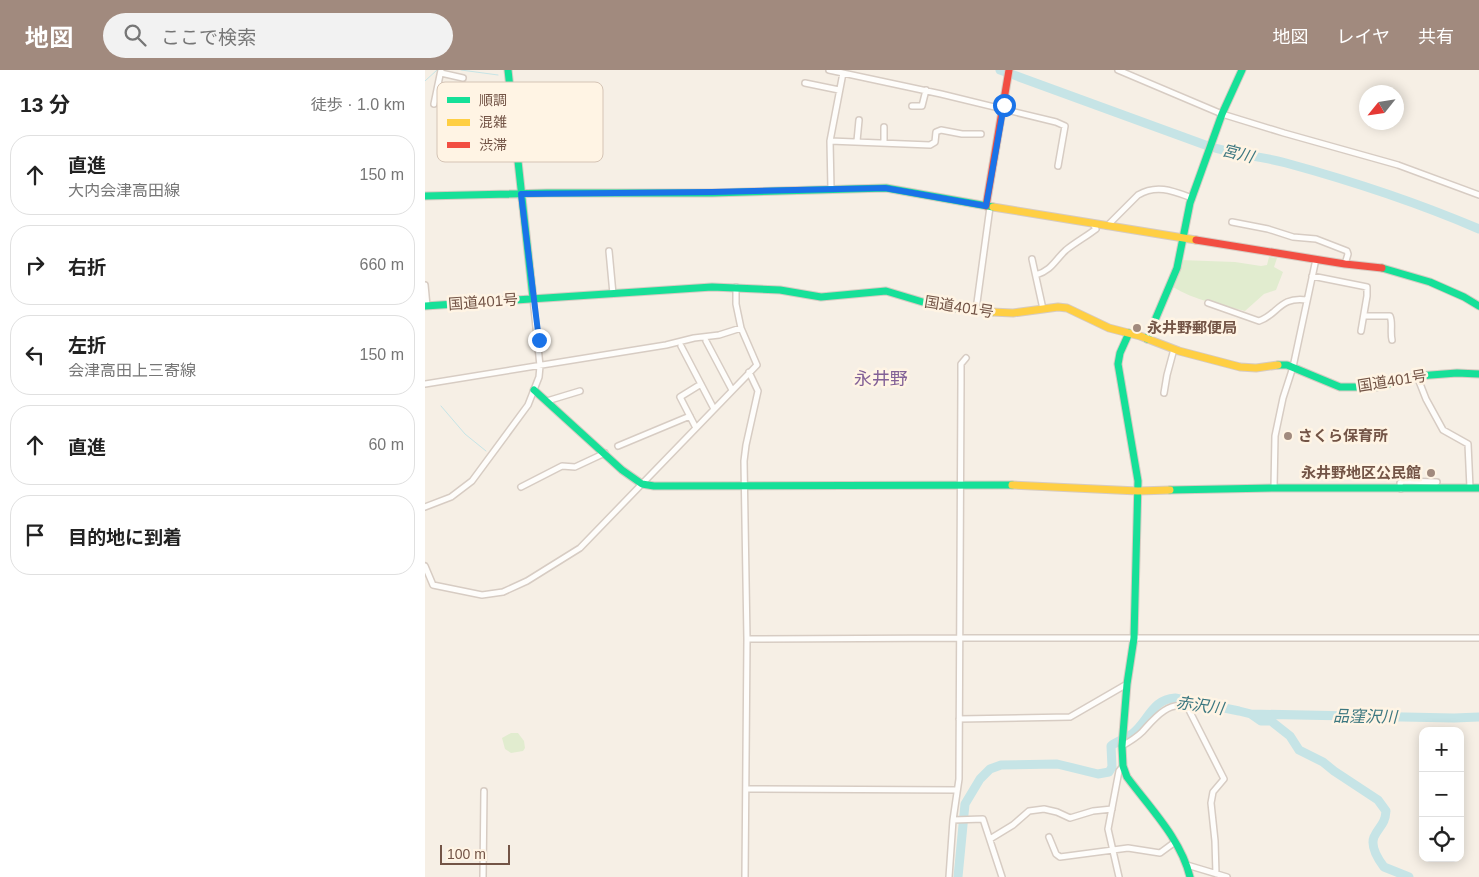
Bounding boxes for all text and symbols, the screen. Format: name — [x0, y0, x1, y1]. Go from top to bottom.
search box — [103, 13, 453, 58]
icon: search — [121, 21, 149, 49]
text: 地図 — [25, 24, 73, 51]
text: ここで検索 — [161, 27, 256, 48]
text: 地図 — [1273, 27, 1309, 47]
text: レイヤ — [1337, 27, 1390, 47]
text: 共有 — [1418, 27, 1454, 47]
legend — [437, 82, 603, 162]
north arrow — [1359, 85, 1404, 130]
text: 順調 — [479, 92, 507, 108]
text: 13 分 — [20, 93, 70, 116]
route start — [993, 94, 1016, 117]
text: 徒歩 · 1.0 km — [311, 96, 405, 113]
text: 混雑 — [479, 114, 507, 130]
text: 渋滞 — [479, 137, 507, 153]
water label: 宮川 — [1220, 141, 1257, 166]
text: 直進 — [68, 155, 106, 176]
icon: ahead — [21, 161, 49, 189]
text: 150 m — [360, 166, 404, 183]
text: 大内会津高田線 — [68, 182, 180, 199]
icon: right — [21, 251, 49, 279]
text: 660 m — [360, 256, 404, 273]
text: 右折 — [68, 257, 106, 278]
street label: 国道401号 — [447, 291, 518, 312]
street label: 国道401号 — [923, 293, 995, 320]
place label: 永井野郵便局 — [1147, 319, 1237, 336]
marker: 永井野郵便局 — [1131, 322, 1143, 334]
route end — [528, 329, 551, 352]
text: 左折 — [68, 335, 106, 356]
icon: left — [21, 341, 49, 369]
text: 150 m — [360, 346, 404, 363]
text: 会津高田上三寄線 — [68, 362, 196, 379]
street label: 国道401号 — [1356, 367, 1428, 394]
district label: 永井野 — [854, 369, 908, 389]
place label: さくら保育所 — [1298, 427, 1388, 444]
marker: さくら保育所 — [1282, 430, 1294, 442]
icon: ahead — [21, 431, 49, 459]
text: 60 m — [368, 436, 404, 453]
text: 直進 — [68, 437, 106, 458]
place label: 永井野地区公民館 — [1301, 464, 1421, 481]
marker: 永井野地区公民館 — [1425, 467, 1437, 479]
icon: arrive — [21, 521, 49, 549]
text: 目的地に到着 — [68, 527, 182, 548]
water label: 赤沢川 — [1175, 694, 1227, 718]
water label: 品窪沢川 — [1333, 707, 1399, 726]
map controls — [1419, 727, 1464, 862]
button: + — [1419, 727, 1464, 772]
button: − — [1419, 772, 1464, 817]
button: locate — [1419, 817, 1464, 862]
scale bar — [440, 842, 510, 865]
text: 100 m — [447, 846, 486, 862]

